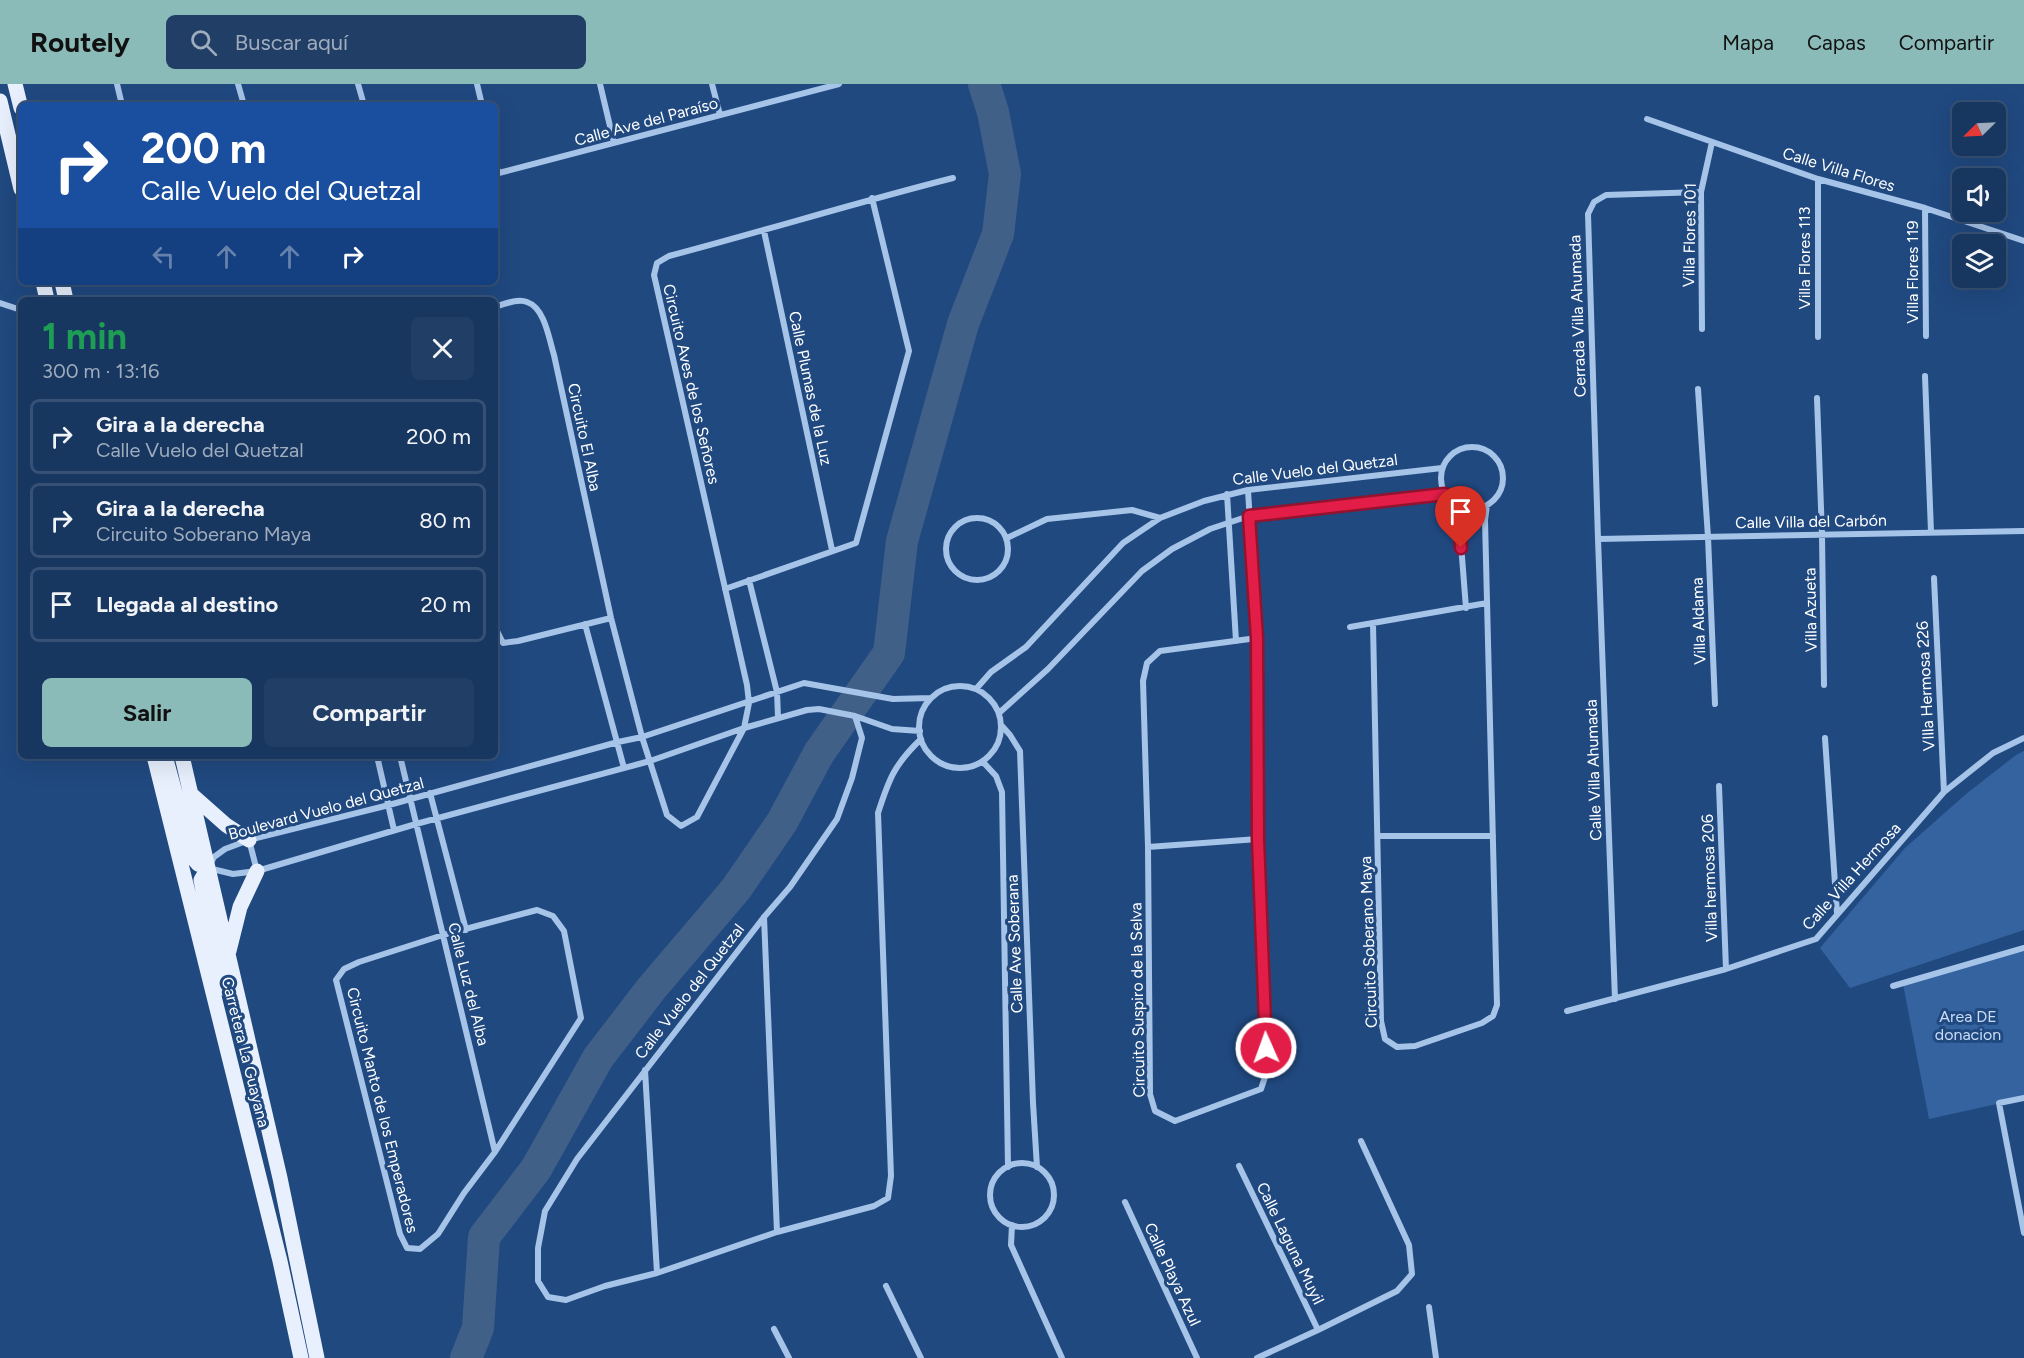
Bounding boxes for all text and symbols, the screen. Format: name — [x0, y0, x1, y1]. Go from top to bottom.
search box — [166, 15, 586, 69]
text: Routely — [30, 25, 130, 59]
icon: search — [187, 26, 220, 59]
text: Buscar aquí — [235, 29, 348, 56]
text: Mapa — [1722, 30, 1774, 55]
text: Capas — [1807, 30, 1866, 55]
text: Compartir — [1899, 30, 1994, 55]
street label: Calle Ave del Paraíso — [572, 93, 720, 150]
north arrow — [1952, 102, 2006, 156]
map controls — [1952, 102, 2006, 288]
text: 200 m — [141, 123, 266, 174]
icon: right — [42, 126, 120, 204]
street label: Calle Villa Flores — [1780, 143, 1897, 196]
button: sound — [1952, 168, 2006, 222]
text: Calle Vuelo del Quetzal — [141, 174, 421, 207]
street label: Villa Flores 101 — [1679, 183, 1700, 287]
street label: Villa Flores 113 — [1795, 207, 1814, 309]
street label: Villa Flores 119 — [1903, 220, 1922, 324]
street label: Cerrada Villa Ahumada — [1565, 234, 1590, 398]
button: layers — [1952, 234, 2006, 288]
icon: left — [147, 240, 180, 273]
icon: ahead — [210, 240, 243, 273]
icon: ahead — [273, 240, 306, 273]
icon: right — [336, 240, 369, 273]
street label: Circuito Aves de los Señores — [659, 282, 724, 486]
street label: Calle Plumas de la Luz — [785, 309, 836, 467]
text: 1 min — [42, 315, 127, 358]
button: close — [411, 317, 474, 380]
text: 300 m · 13:16 — [42, 359, 159, 383]
street label: Circuito El Alba — [564, 381, 605, 493]
text: Gira a la derecha — [96, 411, 265, 438]
icon: right — [45, 420, 78, 453]
text: 200 m — [406, 423, 471, 450]
text: Calle Vuelo del Quetzal — [96, 438, 304, 462]
street label: Calle Vuelo del Quetzal — [1231, 450, 1399, 489]
pin — [1435, 486, 1486, 548]
text: Gira a la derecha — [96, 495, 265, 522]
icon: arrive — [1444, 495, 1477, 528]
icon: right — [45, 504, 78, 537]
text: 80 m — [419, 507, 471, 534]
street label: Calle Villa del Carbón — [1735, 511, 1887, 532]
text: Circuito Soberano Maya — [96, 522, 311, 546]
street label: Villa Azueta — [1800, 568, 1821, 652]
street label: Villa Aldama — [1687, 577, 1710, 665]
icon: arrive — [45, 588, 78, 621]
text: Llegada al destino — [96, 591, 278, 618]
text: 20 m — [420, 591, 471, 618]
street label: VIlla Hermosa 226 — [1913, 620, 1938, 751]
button: Salir — [42, 678, 252, 747]
button: Compartir — [264, 678, 474, 747]
street label: Calle Villa Ahumada — [1582, 699, 1605, 841]
street label: Boulevard Vuelo del Quetzal — [226, 773, 426, 844]
street label: Villa hermosa 206 — [1698, 814, 1721, 942]
street label: Calle Villa Hermosa — [1798, 819, 1905, 934]
street label: Circuito Soberano Maya — [1356, 856, 1381, 1028]
street label: Calle Ave Soberana — [1003, 874, 1026, 1014]
street label: Circuito Suspiro de la Selva — [1126, 902, 1149, 1098]
street label: Calle Vuelo del Quetzal — [631, 920, 748, 1063]
street label: Calle Luz del Alba — [444, 921, 493, 1048]
street label: Carretera La Guayana — [218, 975, 273, 1129]
street label: Circuito Manto de los Emperadores — [343, 985, 422, 1235]
park label: Area DE donacion — [1935, 1007, 2001, 1044]
position arrow — [1234, 1016, 1298, 1080]
street label: Calle Laguna Muyil — [1253, 1179, 1328, 1307]
street label: Calle Playa Azul — [1140, 1220, 1205, 1329]

